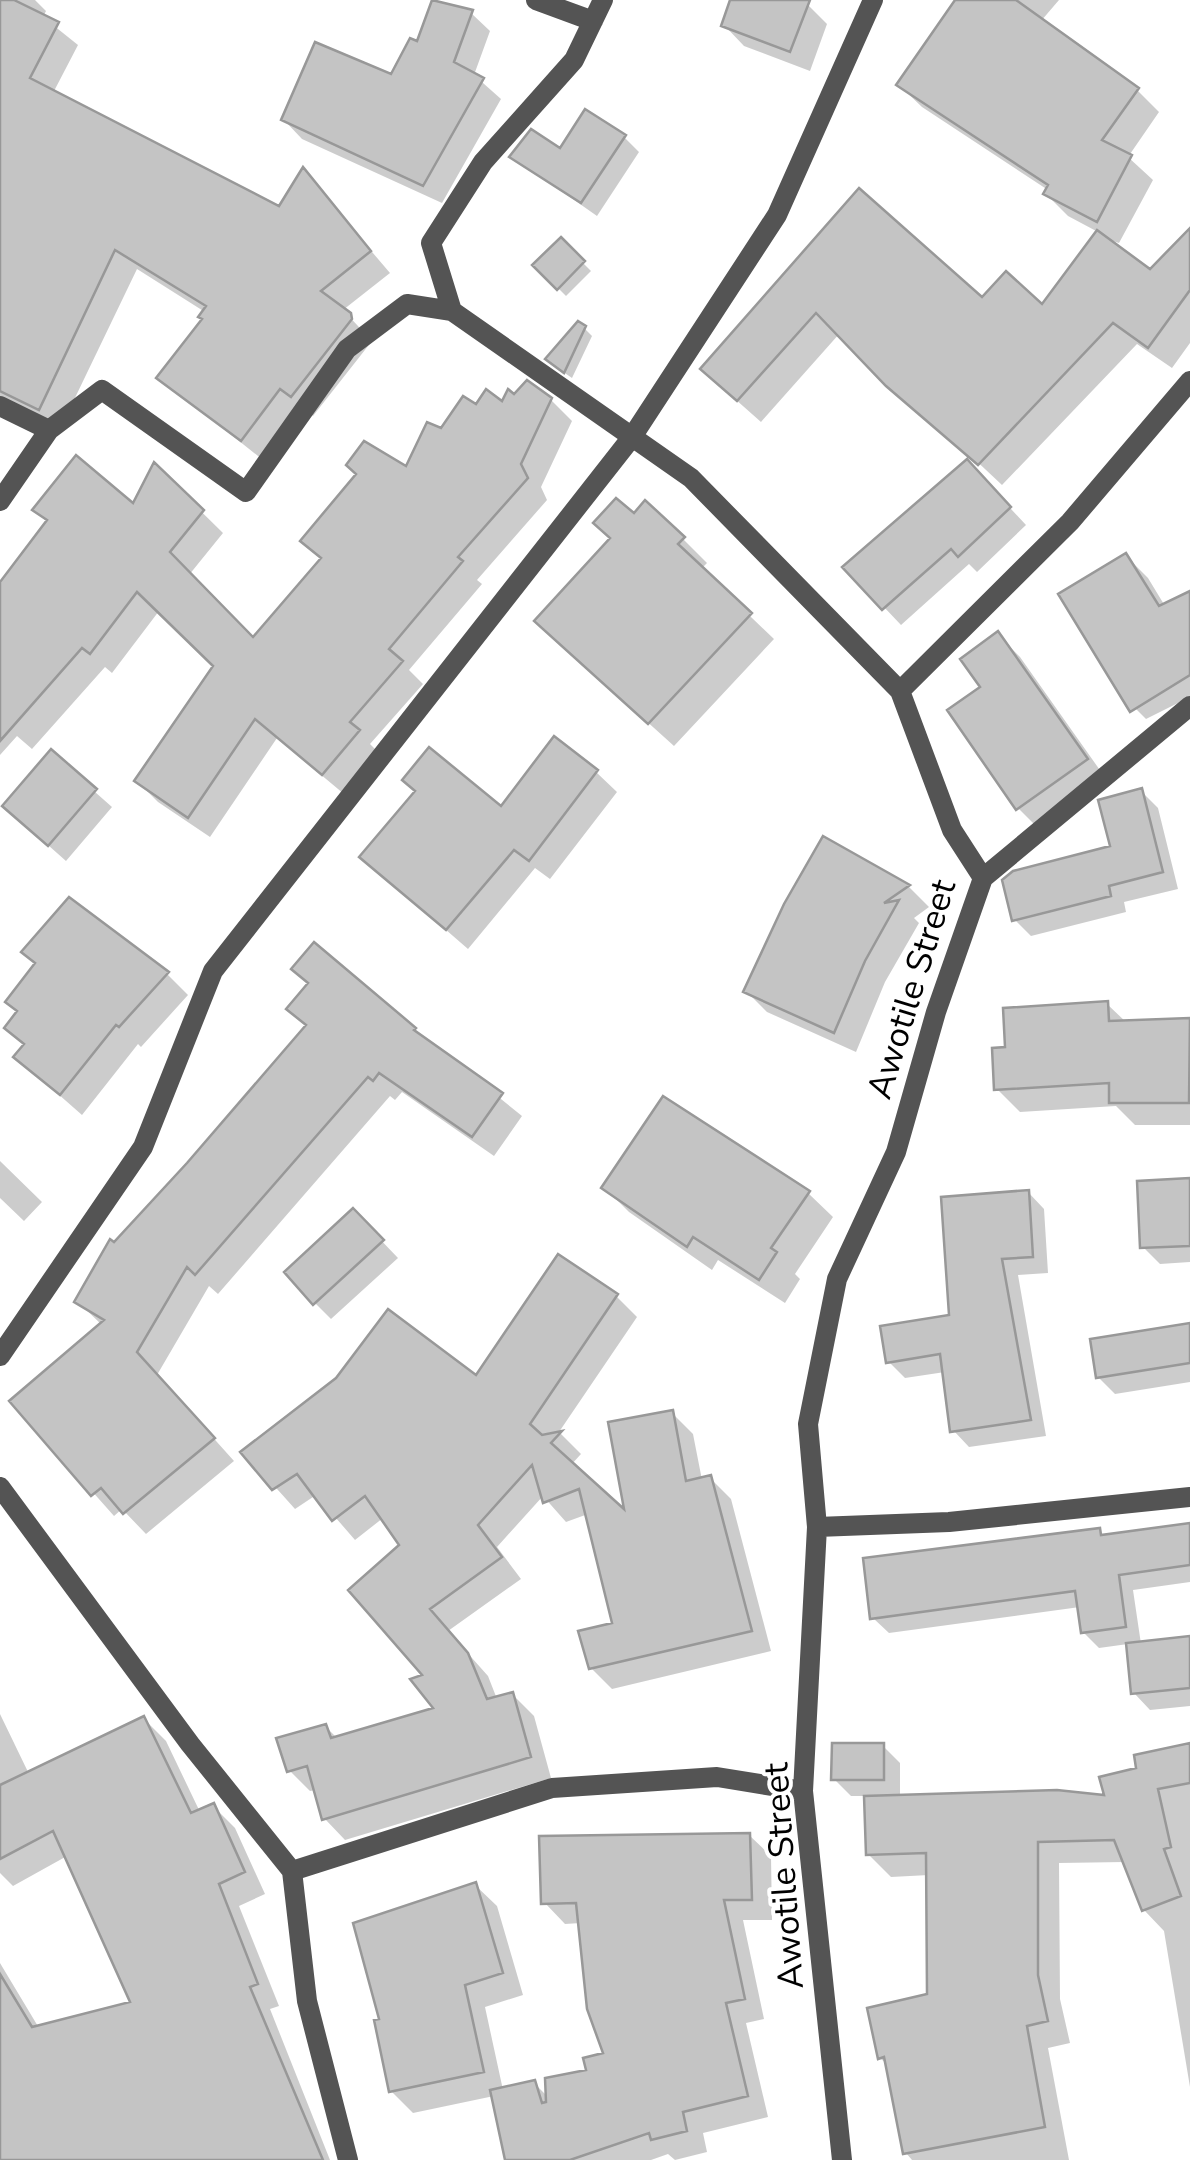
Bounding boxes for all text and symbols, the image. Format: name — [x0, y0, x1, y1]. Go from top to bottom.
street label: Awotile Street — [856, 873, 967, 1104]
street label: Awotile Street — [752, 1760, 815, 1991]

